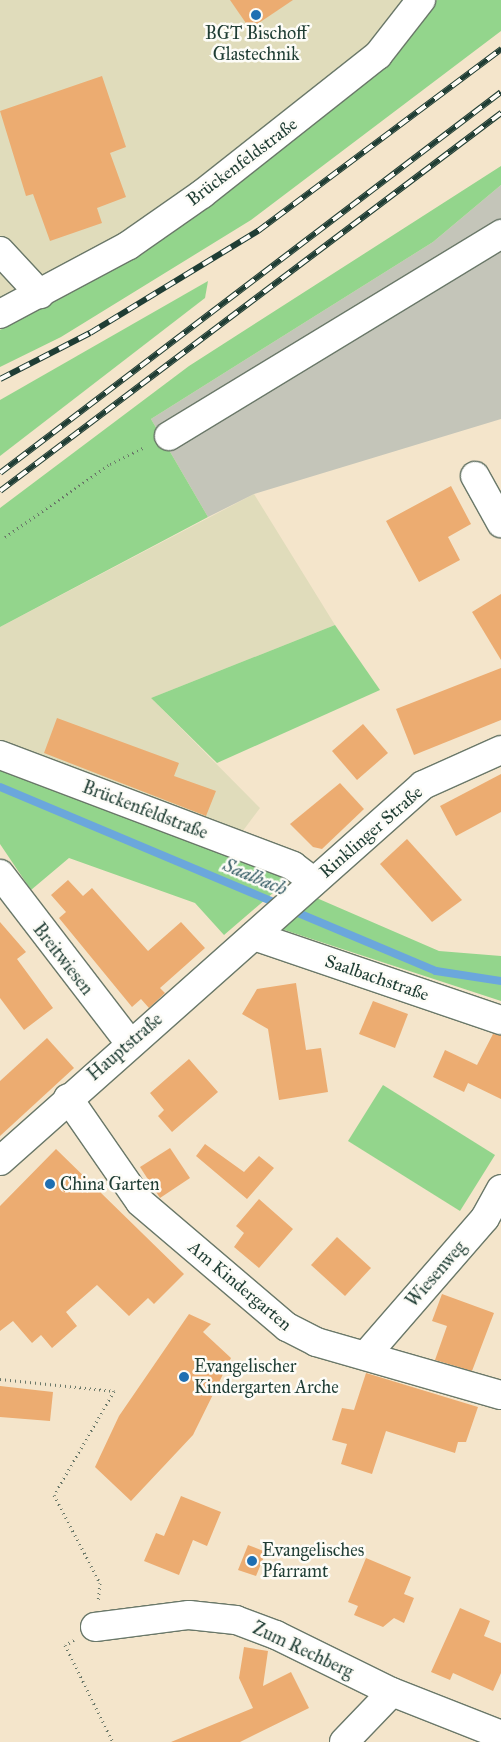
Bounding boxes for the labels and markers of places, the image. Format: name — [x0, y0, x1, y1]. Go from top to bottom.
marker: BGT Bischoff Glastechnik — [250, 9, 262, 21]
place label: BGT Bischoff Glastechnik — [205, 23, 307, 66]
place label: China Garten — [60, 1173, 160, 1195]
marker: China Garten — [44, 1178, 56, 1190]
place label: Evangelischer Kindergarten Arche — [194, 1356, 339, 1398]
marker: Evangelischer Kindergarten Arche — [178, 1371, 190, 1383]
place label: Evangelisches Pfarramt — [262, 1540, 364, 1582]
marker: Evangelisches Pfarramt — [246, 1555, 258, 1567]

